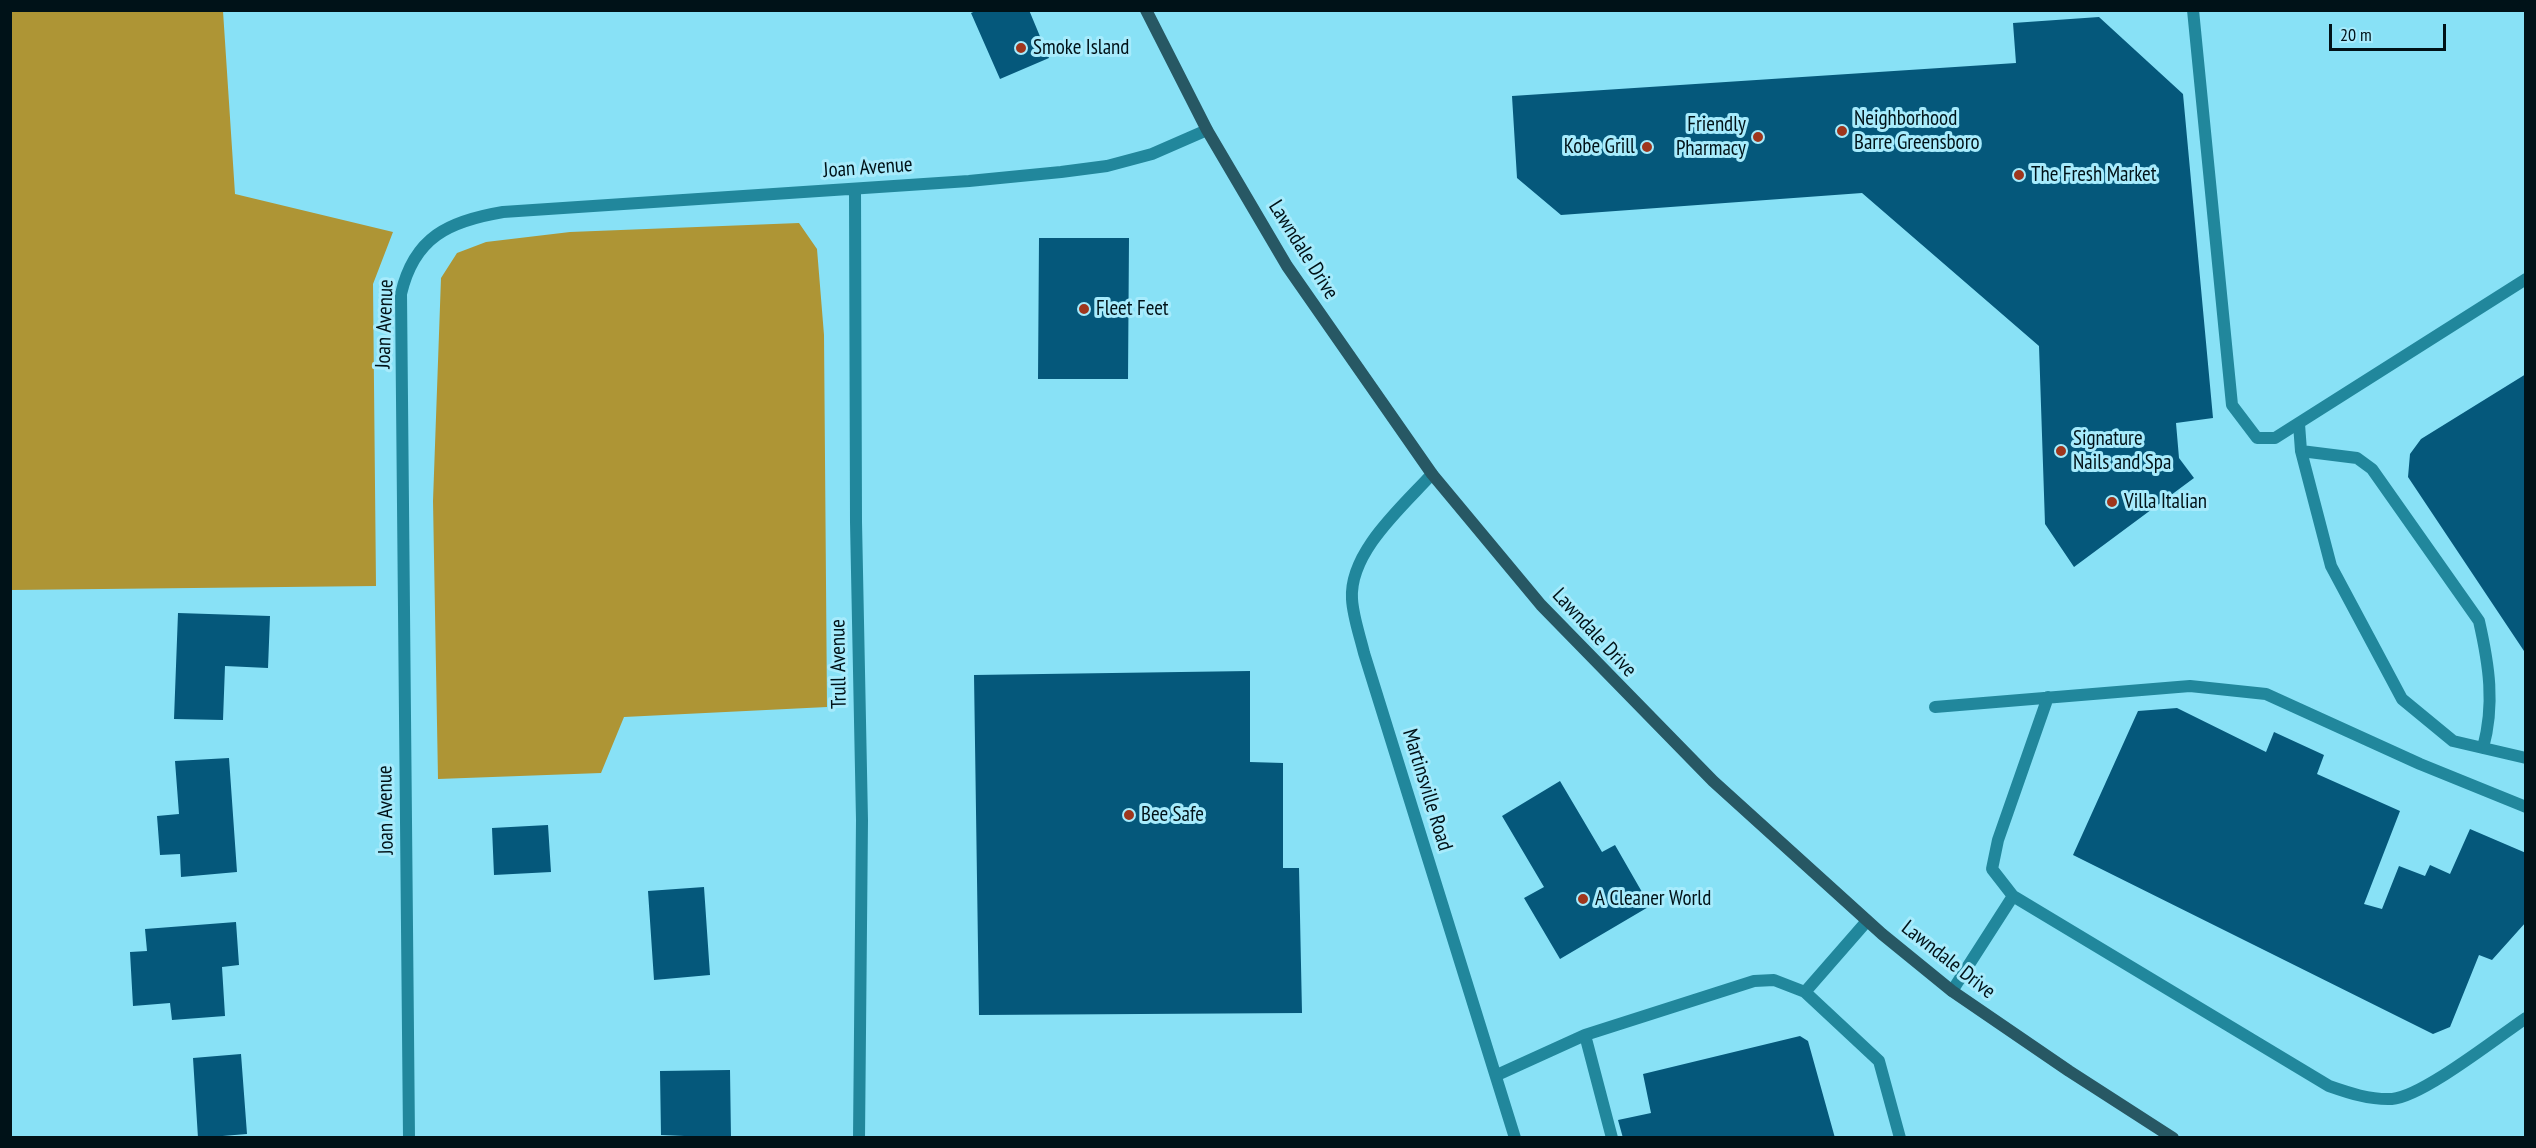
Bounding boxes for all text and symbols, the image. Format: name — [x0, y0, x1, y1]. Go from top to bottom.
scale bar — [2332, 12, 2449, 50]
text: 20 m — [2340, 23, 2372, 46]
place label: Smoke Island — [1033, 35, 1129, 61]
marker: Smoke Island — [1014, 41, 1028, 55]
place label: Neighborhood Barre Greensboro — [1854, 106, 1980, 156]
place label: Friendly Pharmacy — [1676, 112, 1746, 162]
marker: Neighborhood Barre Greensboro — [1835, 124, 1849, 138]
marker: Friendly Pharmacy — [1751, 130, 1765, 144]
place label: Kobe Grill — [1564, 134, 1635, 160]
marker: Kobe Grill — [1640, 140, 1654, 154]
street label: Joan Avenue — [823, 152, 913, 184]
place label: The Fresh Market — [2031, 162, 2157, 188]
marker: The Fresh Market — [2012, 168, 2026, 182]
street label: Lawndale Drive — [1263, 196, 1343, 304]
street label: Joan Avenue — [371, 279, 399, 369]
place label: Fleet Feet — [1096, 296, 1169, 322]
marker: Fleet Feet — [1077, 302, 1091, 316]
place label: Signature Nails and Spa — [2073, 426, 2171, 476]
marker: Signature Nails and Spa — [2054, 444, 2068, 458]
place label: Villa Italian — [2124, 489, 2207, 515]
marker: Villa Italian — [2105, 495, 2119, 509]
street label: Lawndale Drive — [1547, 583, 1641, 683]
street label: Trull Avenue — [826, 619, 852, 709]
street label: Martinsville Road — [1397, 726, 1457, 854]
street label: Joan Avenue — [373, 765, 399, 855]
place label: Bee Safe — [1141, 802, 1204, 828]
marker: Bee Safe — [1122, 808, 1136, 822]
place label: A Cleaner World — [1595, 886, 1711, 912]
marker: A Cleaner World — [1576, 892, 1590, 906]
street label: Lawndale Drive — [1896, 916, 2000, 1004]

